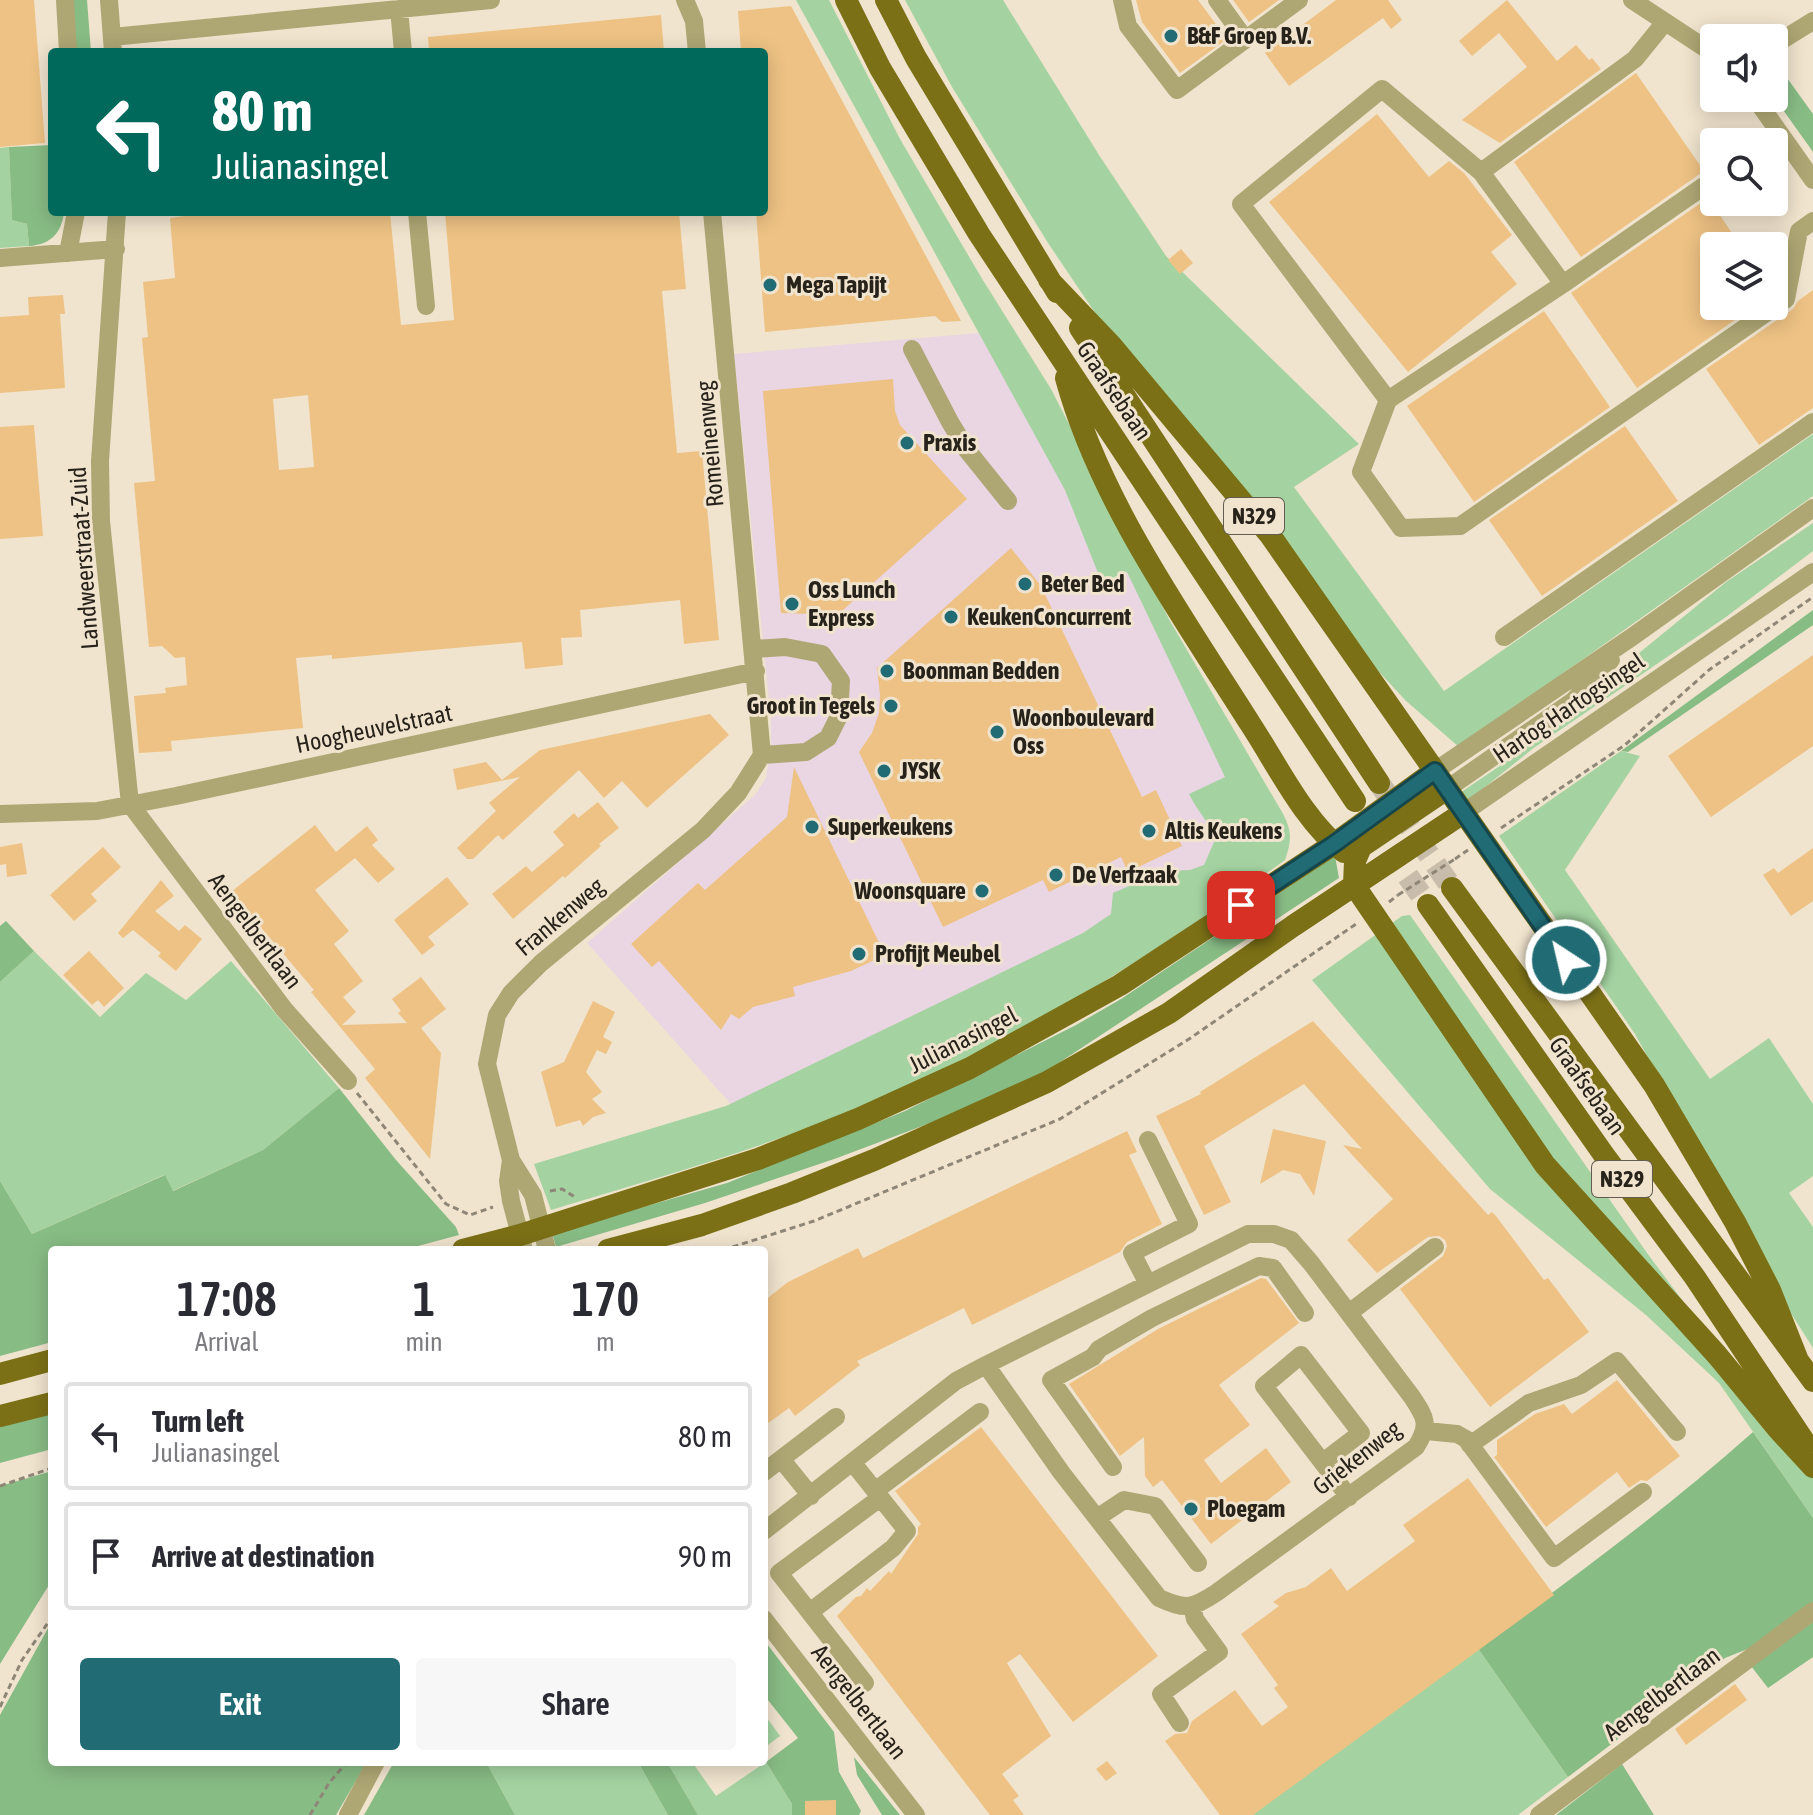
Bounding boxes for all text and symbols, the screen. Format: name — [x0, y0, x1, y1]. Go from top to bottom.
place label: B&F Groep B.V. — [1187, 22, 1311, 49]
map controls — [1700, 24, 1788, 320]
button: sound — [1700, 24, 1788, 112]
marker: B&F Groep B.V. — [1162, 27, 1180, 45]
text: 80 m — [212, 79, 313, 143]
icon: left — [80, 80, 184, 184]
button: search — [1700, 128, 1788, 216]
text: Julianasingel — [212, 145, 389, 187]
button: layers — [1700, 232, 1788, 320]
place label: Mega Tapijt — [786, 271, 887, 298]
marker: Mega Tapijt — [761, 276, 779, 294]
street label: Graafsebaan — [1072, 336, 1157, 445]
street label: Romeinenweg — [690, 379, 728, 508]
place label: Praxis — [923, 429, 977, 456]
marker: Praxis — [898, 434, 916, 452]
street label: Landweerstraat-Zuid — [64, 466, 103, 650]
road number: N329 — [1224, 498, 1284, 534]
place label: Beter Bed — [1041, 570, 1125, 597]
marker: Beter Bed — [1016, 575, 1034, 593]
place label: Oss Lunch Express — [808, 576, 895, 631]
marker: Oss Lunch Express — [783, 595, 801, 613]
place label: KeukenConcurrent — [967, 603, 1131, 630]
marker: KeukenConcurrent — [942, 608, 960, 626]
street label: Hartog Hartogsingel — [1488, 647, 1650, 768]
place label: Boonman Bedden — [903, 657, 1059, 684]
marker: Boonman Bedden — [878, 662, 896, 680]
place label: Groot in Tegels — [746, 692, 876, 719]
marker: Groot in Tegels — [882, 697, 900, 715]
street label: Hoogheuvelstraat — [293, 699, 455, 758]
place label: Woonboulevard Oss — [1012, 704, 1154, 759]
marker: Woonboulevard Oss — [988, 723, 1006, 741]
place label: JYSK — [899, 757, 940, 784]
marker: JYSK — [875, 762, 893, 780]
place label: Superkeukens — [828, 813, 953, 840]
place label: Altis Keukens — [1164, 817, 1283, 844]
marker: Superkeukens — [803, 818, 821, 836]
marker: Altis Keukens — [1140, 822, 1158, 840]
place label: De Verfzaak — [1072, 861, 1177, 888]
marker: De Verfzaak — [1047, 866, 1065, 884]
street label: Aengelbertlaan — [203, 868, 308, 994]
pin — [1207, 871, 1275, 939]
street label: Frankenweg — [510, 872, 610, 961]
place label: Woonsquare — [854, 877, 966, 904]
marker: Woonsquare — [973, 882, 991, 900]
icon: arrive — [1219, 883, 1263, 927]
position arrow — [1524, 918, 1608, 1002]
place label: Profijt Meubel — [875, 940, 1001, 967]
marker: Profijt Meubel — [850, 945, 868, 963]
street label: Julianasingel — [904, 1000, 1022, 1078]
street label: Graafsebaan — [1544, 1032, 1631, 1140]
road number: N329 — [1592, 1161, 1652, 1197]
text: 17:08 — [177, 1271, 277, 1326]
text: 1 — [413, 1271, 435, 1326]
text: 170 — [572, 1271, 639, 1326]
text: Arrival — [195, 1327, 258, 1357]
text: min — [405, 1327, 443, 1357]
text: m — [596, 1327, 615, 1357]
text: Turn left — [152, 1404, 244, 1438]
icon: left — [84, 1414, 128, 1458]
street label: Griekenweg — [1307, 1414, 1407, 1500]
text: 80 m — [678, 1419, 732, 1453]
text: Julianasingel — [152, 1438, 280, 1468]
place label: Ploegam — [1207, 1495, 1285, 1522]
marker: Ploegam — [1182, 1500, 1200, 1518]
icon: arrive — [84, 1534, 128, 1578]
text: Arrive at destination — [152, 1539, 374, 1573]
text: 90 m — [678, 1539, 732, 1573]
street label: Aengelbertlaan — [806, 1639, 912, 1764]
street label: Aengelbertlaan — [1599, 1641, 1725, 1746]
button: Exit — [80, 1658, 400, 1750]
button: Share — [416, 1658, 736, 1750]

